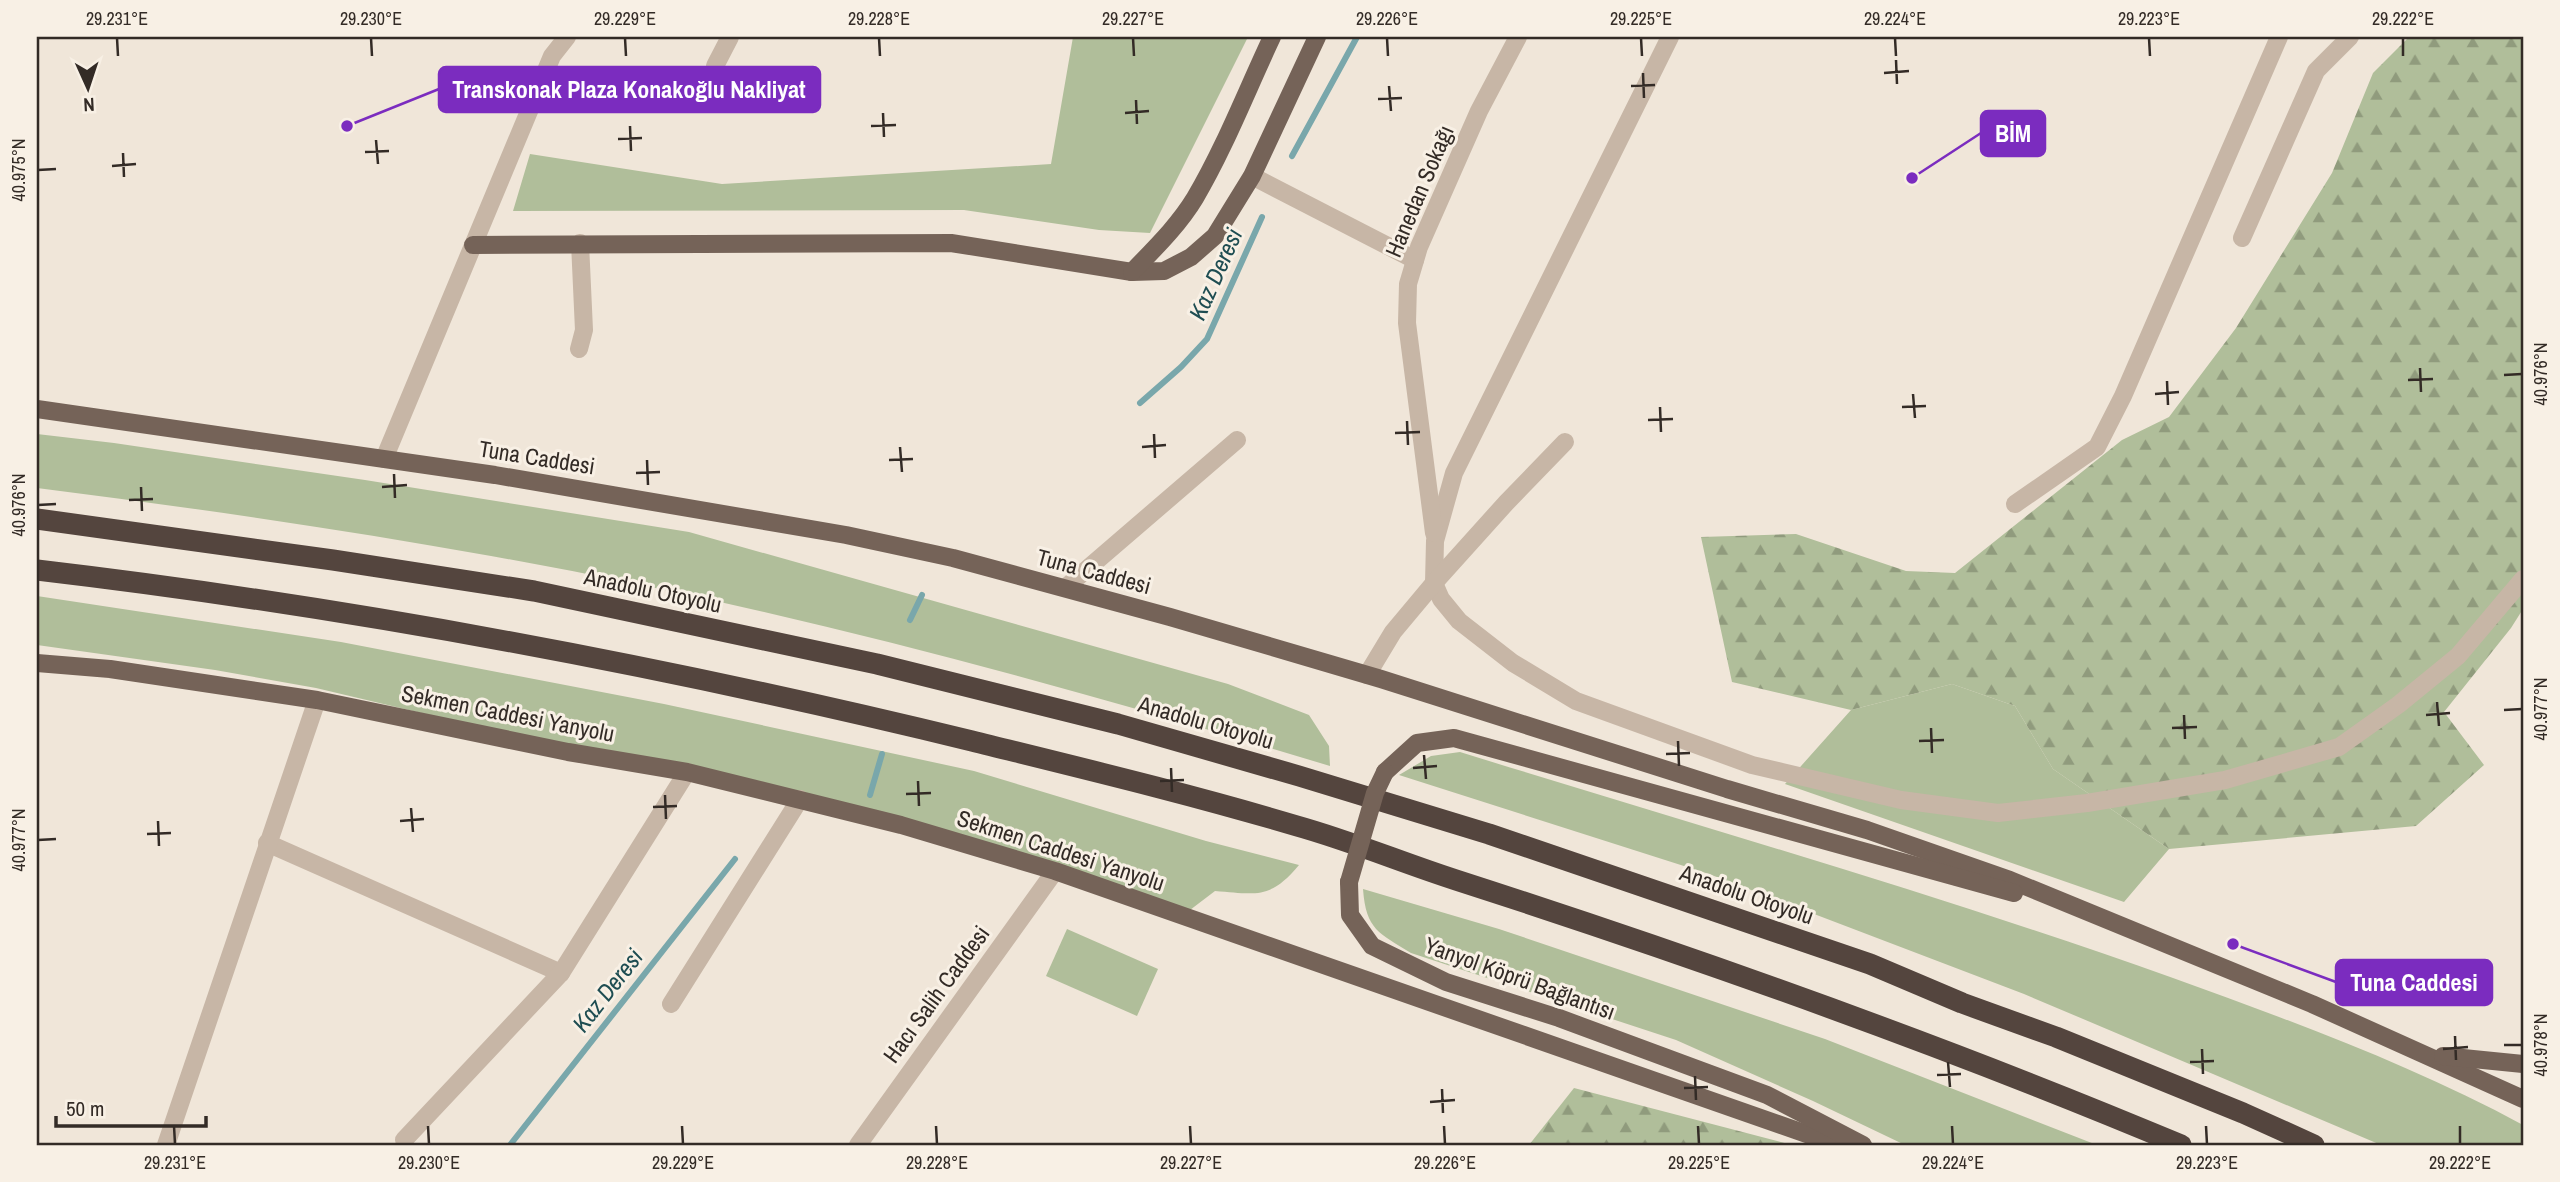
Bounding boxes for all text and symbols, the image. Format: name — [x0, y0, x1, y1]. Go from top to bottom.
text: 29.231°E — [86, 6, 148, 31]
text: 29.230°E — [340, 6, 402, 31]
text: 29.229°E — [594, 6, 656, 31]
text: 29.228°E — [848, 6, 910, 31]
text: 29.227°E — [1102, 6, 1164, 31]
text: 29.226°E — [1356, 6, 1418, 31]
text: 29.225°E — [1610, 6, 1672, 31]
text: 29.224°E — [1864, 6, 1926, 31]
text: 29.223°E — [2118, 6, 2180, 31]
text: 29.222°E — [2372, 6, 2434, 31]
north arrow — [52, 52, 122, 122]
callout: Transkonak Plaza Konakoğlu Nakliyat — [439, 67, 820, 112]
text: Transkonak Plaza Konakoğlu Nakliyat — [452, 73, 806, 105]
text: N — [83, 92, 95, 118]
callout: BİM — [1981, 111, 2045, 156]
text: BİM — [1995, 117, 2031, 149]
street label: Hanedan Sokağı — [1377, 120, 1461, 262]
text: 40.975°N — [6, 139, 31, 202]
water label: Kaz Deresi — [1181, 223, 1250, 325]
text: 40.976°N — [2528, 343, 2553, 406]
street label: Tuna Caddesi — [477, 433, 597, 481]
text: 40.976°N — [6, 474, 31, 537]
street label: Tuna Caddesi — [1034, 541, 1154, 601]
street label: Anadolu Otoyolu — [581, 560, 724, 620]
street label: Sekmen Caddesi Yanyolu — [399, 677, 617, 749]
text: 40.977°N — [2528, 678, 2553, 741]
street label: Anadolu Otoyolu — [1134, 688, 1277, 756]
street label: Sekmen Caddesi Yanyolu — [953, 802, 1169, 898]
text: 40.977°N — [6, 809, 31, 872]
street label: Anadolu Otoyolu — [1675, 856, 1818, 931]
street label: Hacı Salih Caddesi — [876, 919, 996, 1069]
street label: Yanyol Köprü Bağlantısı — [1420, 929, 1620, 1027]
water label: Kaz Deresi — [564, 941, 650, 1038]
callout: Tuna Caddesi — [2336, 960, 2492, 1005]
text: Tuna Caddesi — [2350, 966, 2478, 998]
text: 40.978°N — [2528, 1014, 2553, 1077]
scale bar — [56, 1084, 206, 1128]
text: 50 m — [66, 1094, 104, 1123]
text: 29.231°E — [144, 1150, 206, 1175]
text: 29.230°E — [398, 1150, 460, 1175]
text: 29.229°E — [652, 1150, 714, 1175]
text: 29.228°E — [906, 1150, 968, 1175]
text: 29.227°E — [1160, 1150, 1222, 1175]
text: 29.226°E — [1414, 1150, 1476, 1175]
text: 29.225°E — [1668, 1150, 1730, 1175]
text: 29.224°E — [1922, 1150, 1984, 1175]
text: 29.223°E — [2176, 1150, 2238, 1175]
text: 29.222°E — [2429, 1150, 2491, 1175]

